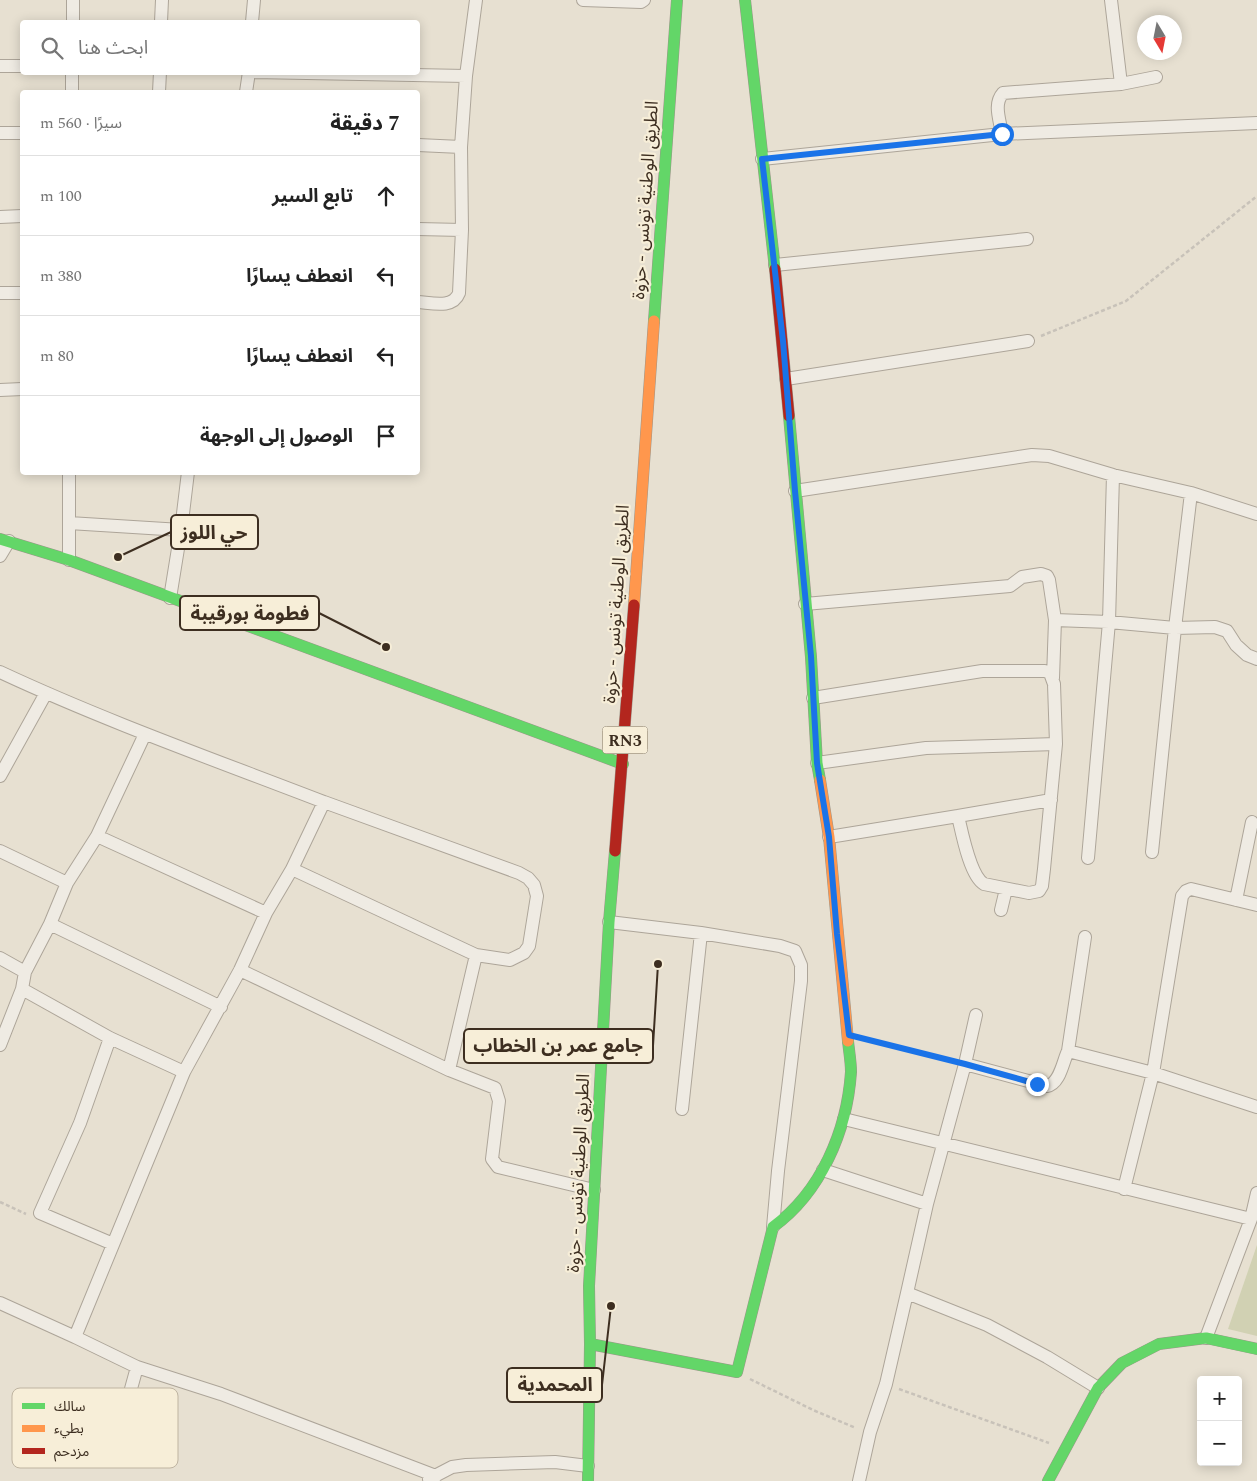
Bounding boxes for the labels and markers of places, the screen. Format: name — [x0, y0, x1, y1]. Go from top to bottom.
callout: حي اللوز — [171, 515, 258, 549]
callout: فطومة بورقيبة — [180, 596, 319, 630]
callout: جامع عمر بن الخطاب — [464, 1029, 653, 1063]
callout: المحمدية — [507, 1368, 602, 1402]

